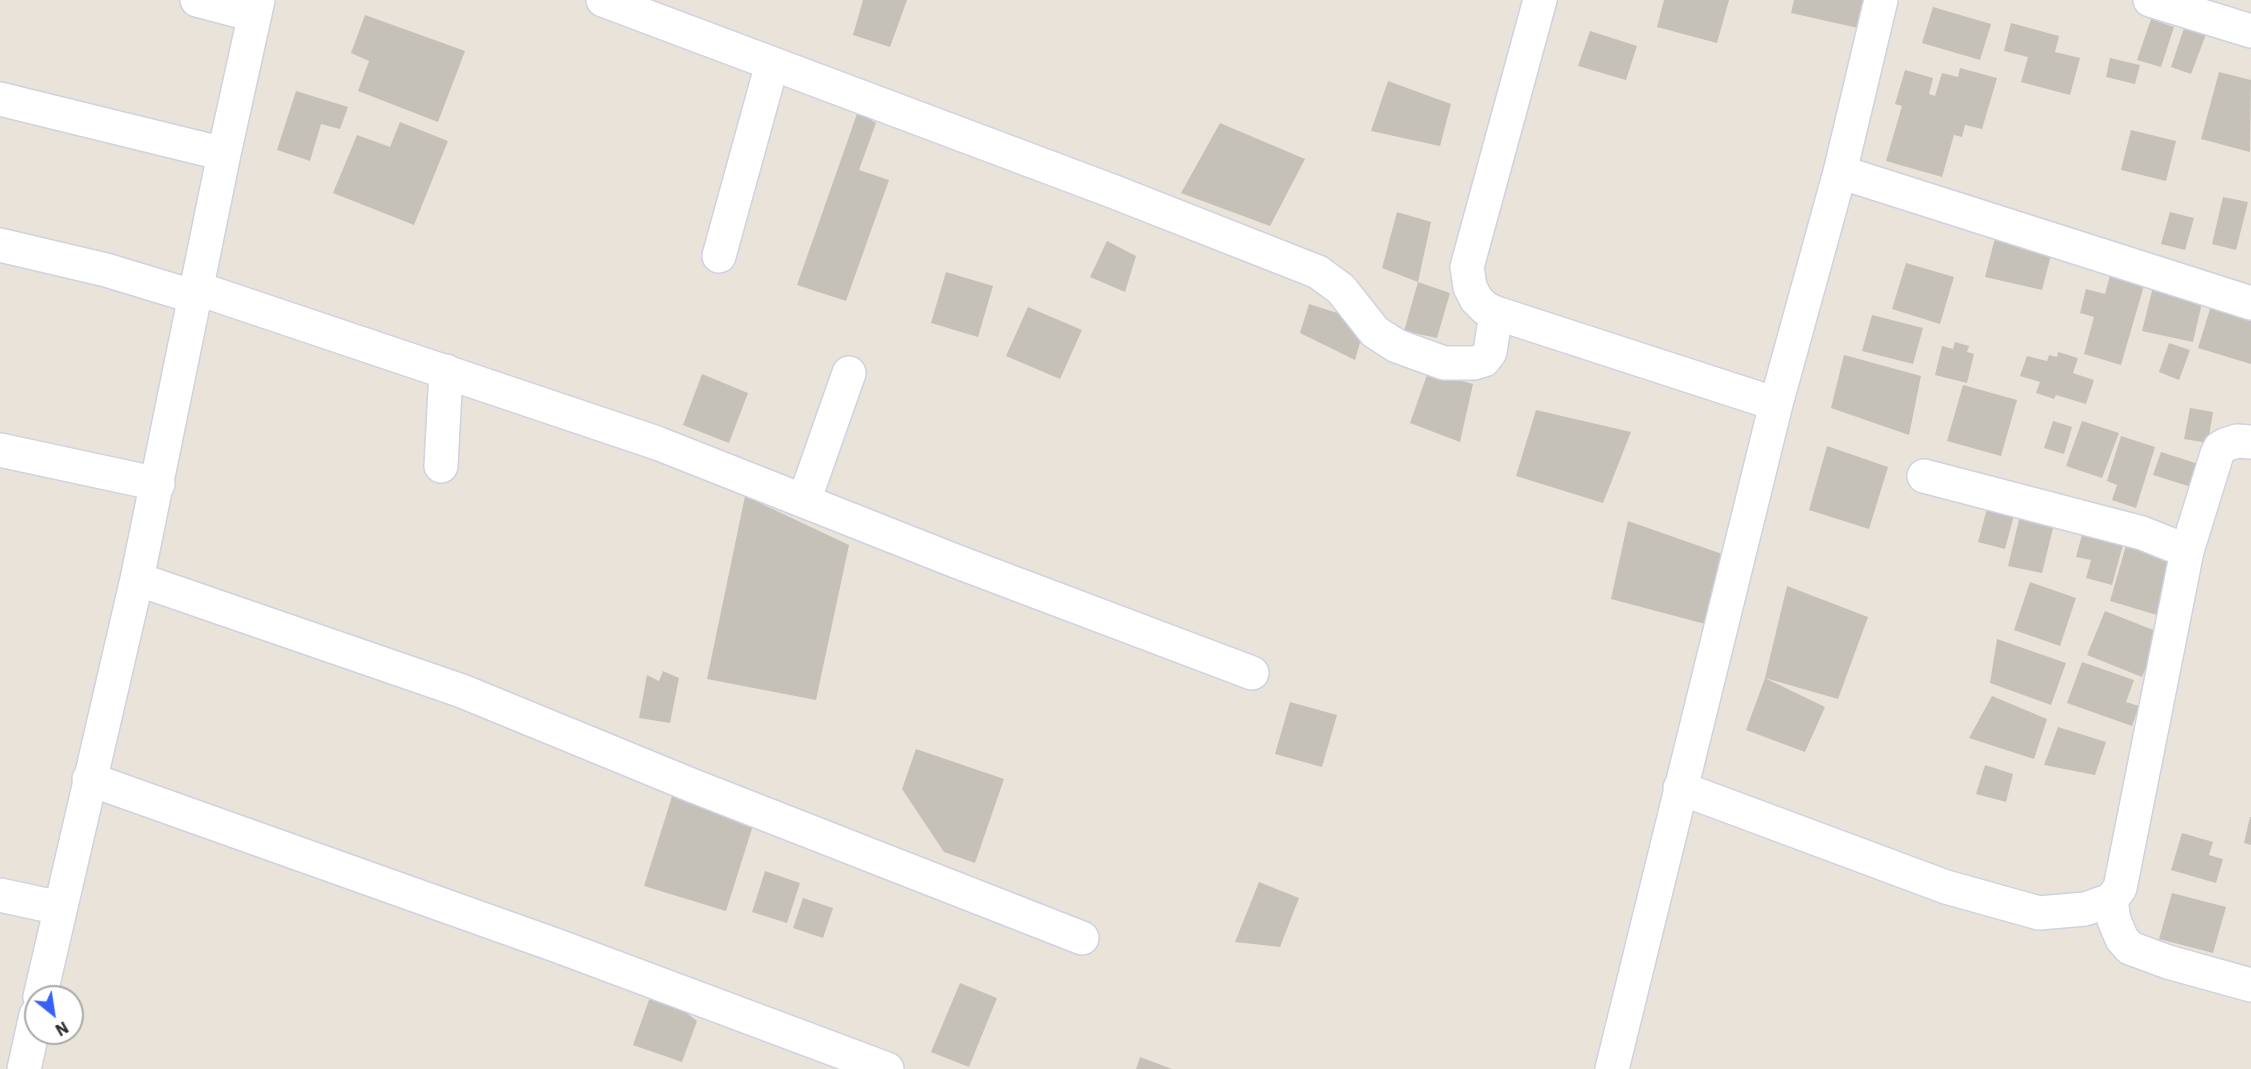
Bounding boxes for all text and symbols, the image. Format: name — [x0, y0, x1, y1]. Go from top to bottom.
north arrow — [24, 985, 84, 1045]
text: N — [52, 1017, 72, 1040]

